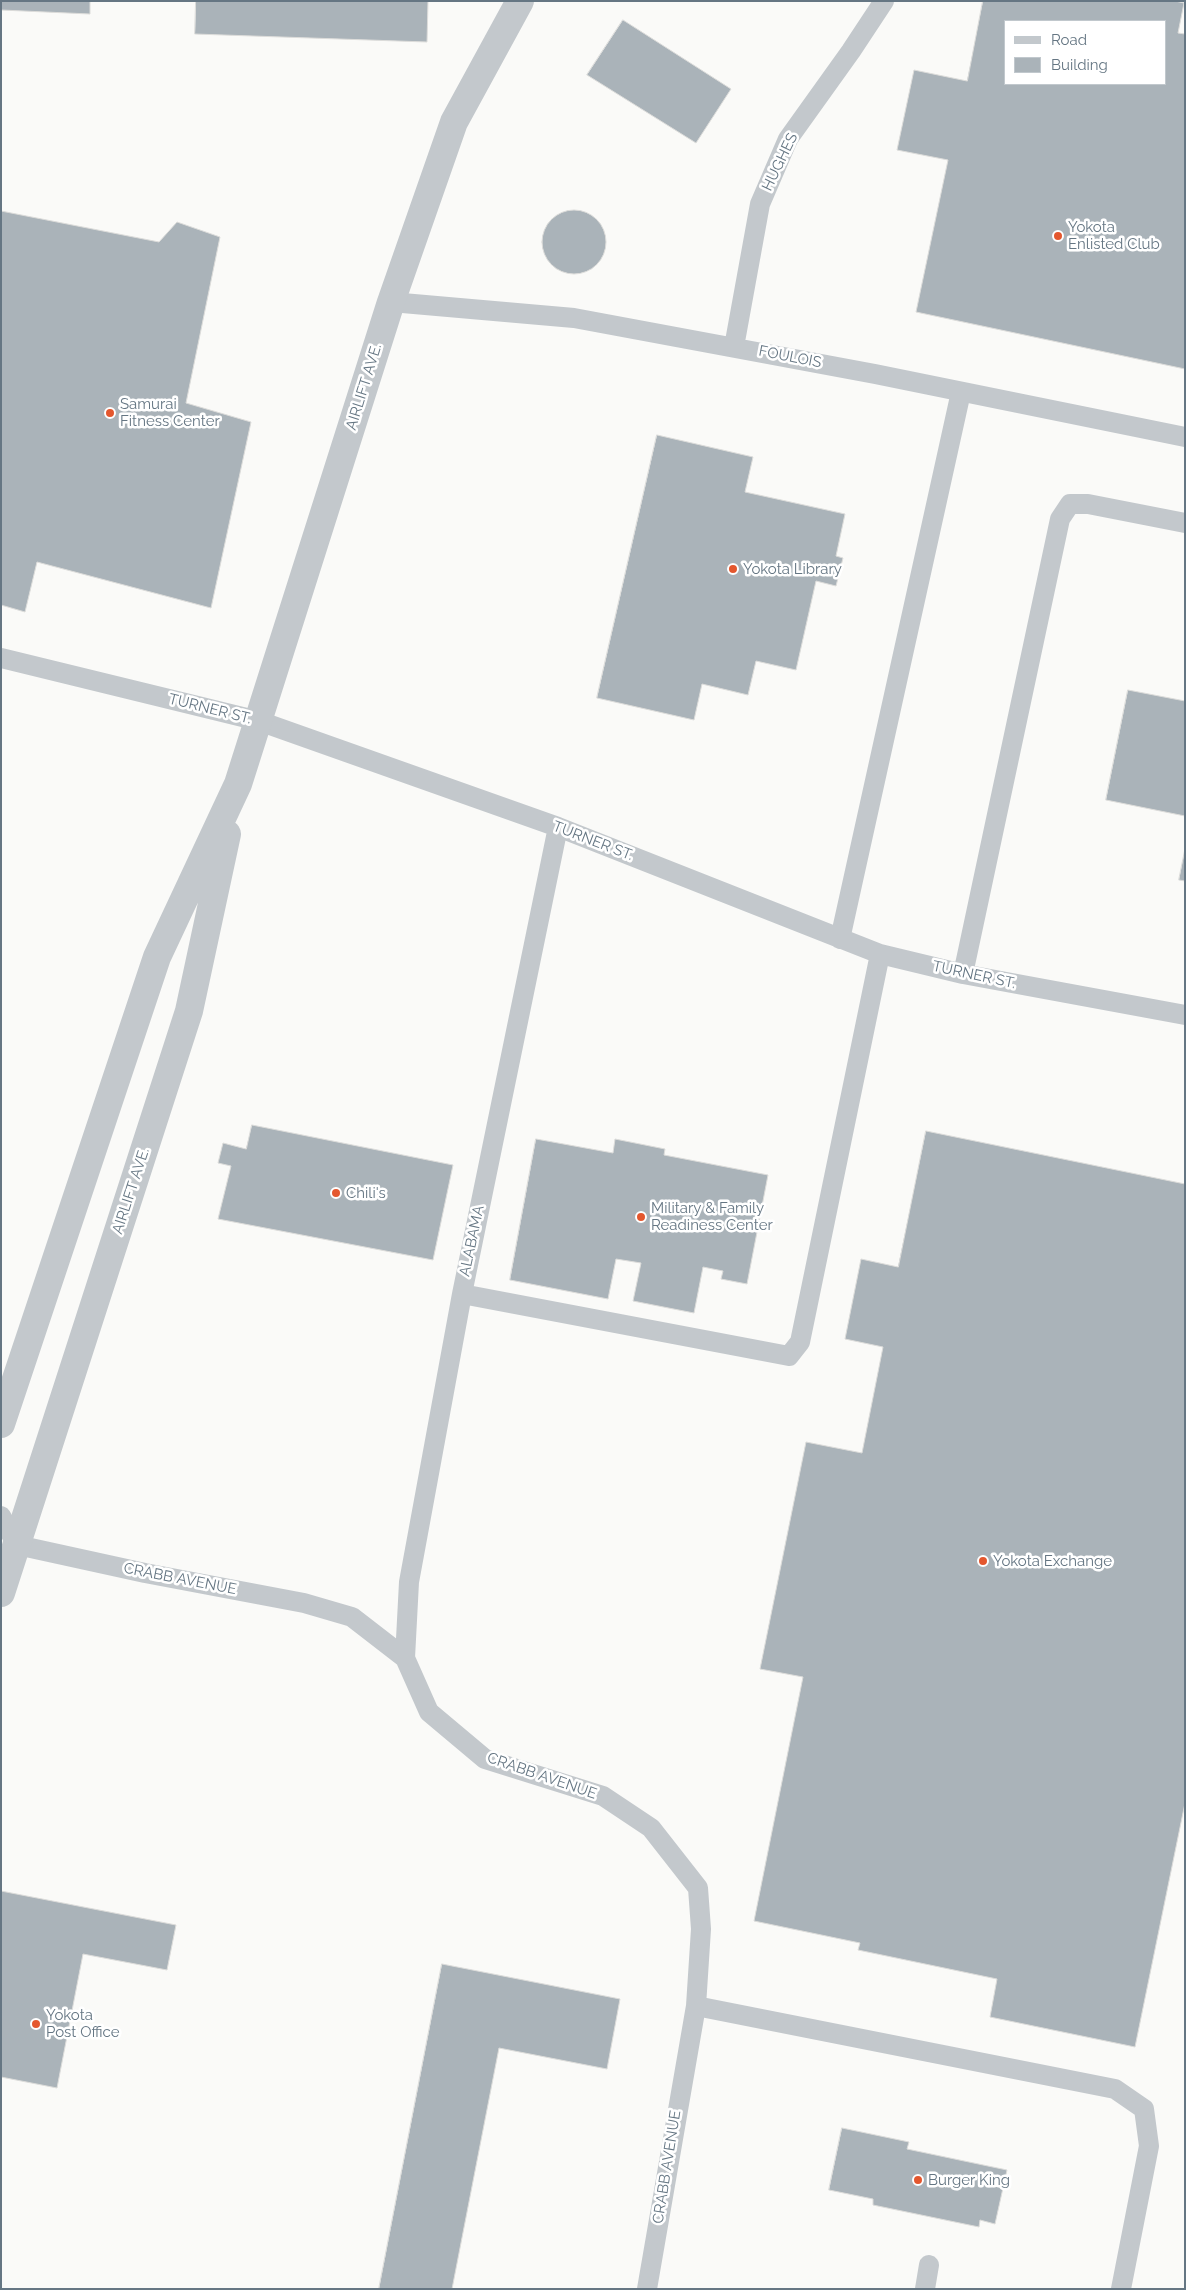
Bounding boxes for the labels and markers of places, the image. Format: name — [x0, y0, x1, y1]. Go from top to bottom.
place label: Yokota Enlisted Club — [1068, 218, 1160, 253]
marker: Yokota Enlisted Club — [1052, 230, 1064, 242]
place label: Samurai Fitness Center — [120, 395, 220, 430]
marker: Samurai Fitness Center — [104, 407, 116, 419]
place label: Yokota Library — [743, 560, 842, 578]
marker: Yokota Library — [727, 563, 739, 575]
place label: Chili's — [346, 1184, 386, 1202]
marker: Chili's — [330, 1187, 342, 1199]
place label: Military & Family Readiness Center — [651, 1199, 773, 1234]
marker: Military & Family Readiness Center — [635, 1211, 647, 1223]
place label: Yokota Exchange — [993, 1552, 1112, 1570]
marker: Yokota Exchange — [977, 1555, 989, 1567]
place label: Yokota Post Office — [46, 2006, 119, 2041]
marker: Yokota Post Office — [30, 2018, 42, 2030]
place label: Burger King — [928, 2171, 1010, 2189]
marker: Burger King — [912, 2174, 924, 2186]

